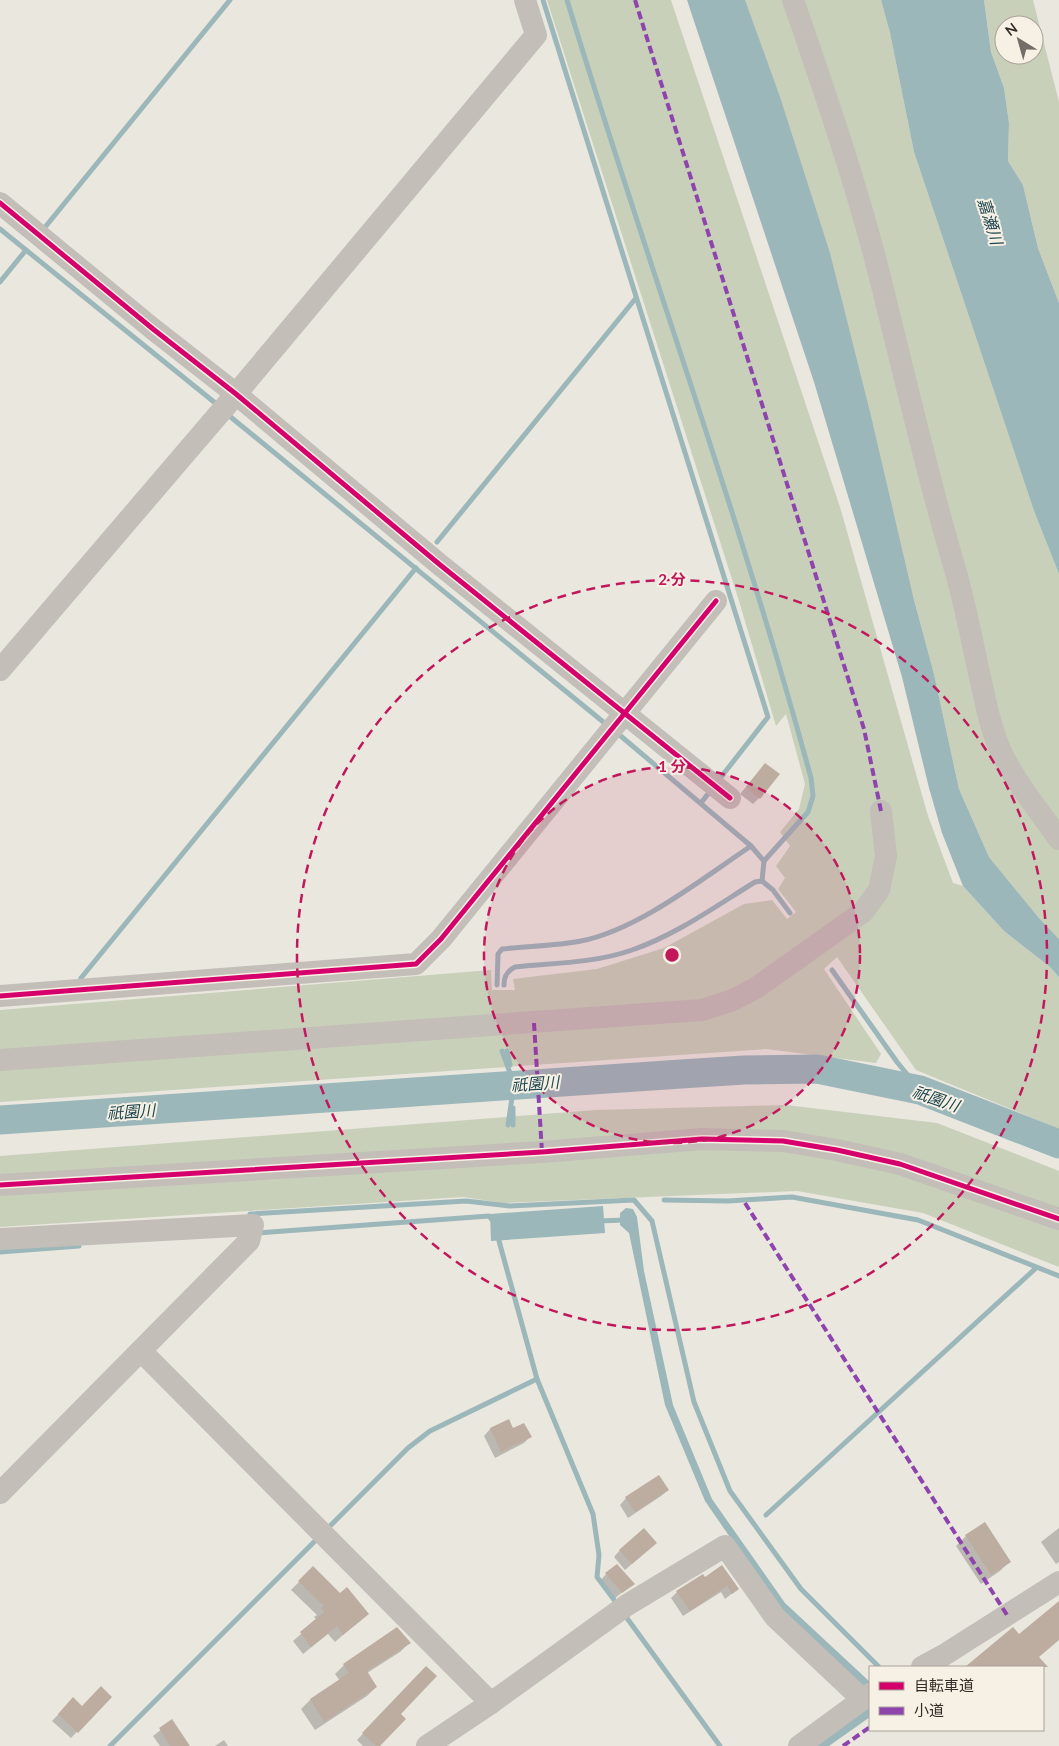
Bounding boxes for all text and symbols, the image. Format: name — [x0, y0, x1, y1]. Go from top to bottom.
north arrow — [994, 15, 1044, 65]
text: N — [1001, 19, 1020, 39]
water label: 嘉瀬川 — [975, 195, 1008, 249]
text: 2 分 — [658, 570, 686, 588]
text: 1 分 — [658, 757, 686, 775]
centre of rings — [663, 946, 681, 964]
water label: 祇園川 — [510, 1072, 562, 1094]
water label: 祇園川 — [910, 1081, 964, 1115]
water label: 祇園川 — [106, 1100, 158, 1122]
legend — [869, 1666, 1044, 1731]
text: 自転車道 — [914, 1676, 974, 1694]
text: 小道 — [914, 1701, 944, 1719]

